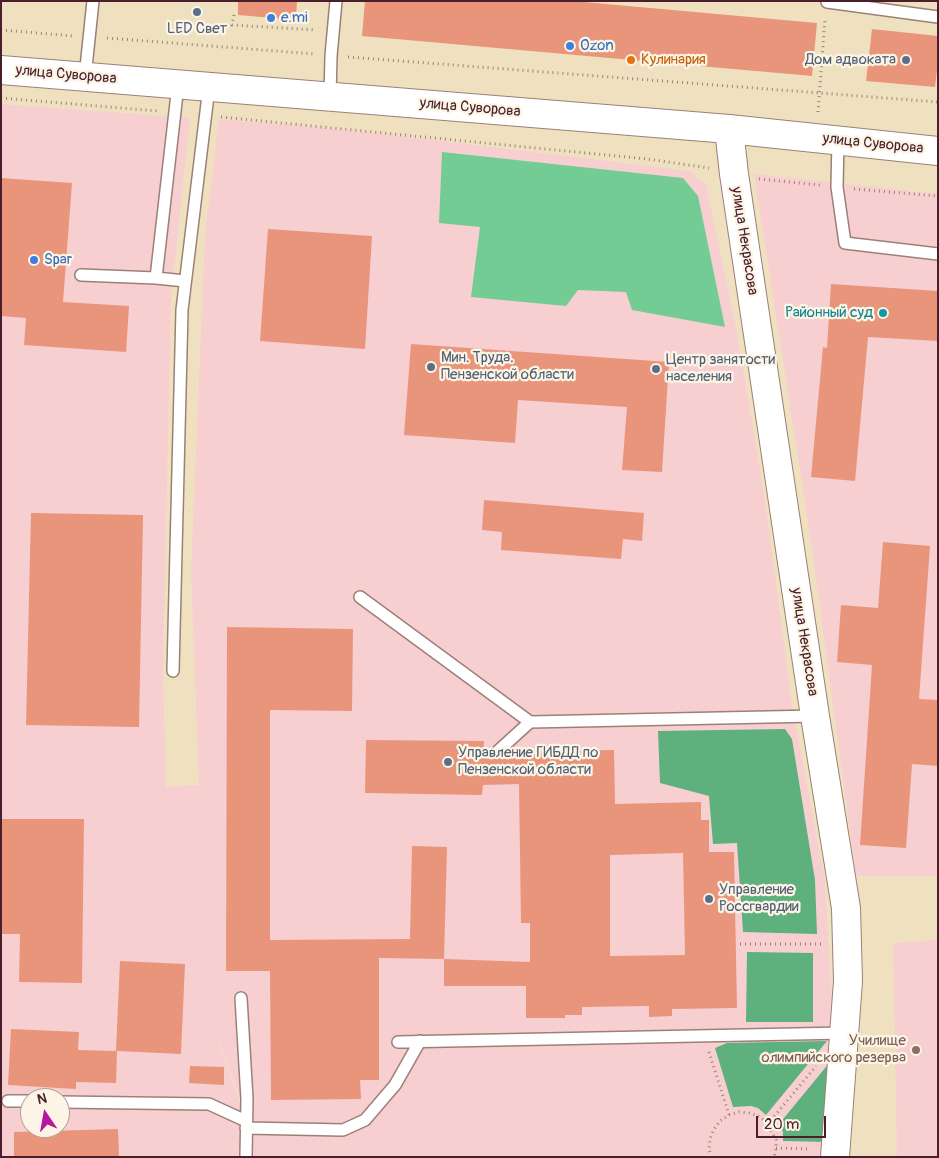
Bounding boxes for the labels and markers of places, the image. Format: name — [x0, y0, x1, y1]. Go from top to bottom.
marker: LED Свет — [191, 6, 203, 18]
place label: e.mi — [281, 9, 308, 27]
marker: e.mi — [265, 12, 277, 24]
place label: LED Свет — [167, 20, 227, 38]
place label: Ozon — [580, 37, 614, 55]
marker: Ozon — [564, 40, 576, 52]
place label: Кулинария — [641, 51, 706, 69]
place label: Дом адвоката — [805, 51, 896, 69]
marker: Кулинария — [625, 54, 637, 66]
marker: Дом адвоката — [900, 54, 912, 66]
place label: Spar — [44, 251, 72, 269]
marker: Spar — [28, 254, 40, 266]
place label: Районный суд — [785, 304, 873, 322]
marker: Районный суд — [877, 307, 889, 319]
place label: Мин. Труда. Пензенской области — [441, 349, 574, 384]
place label: Центр занятости населения — [666, 351, 775, 386]
marker: Мин. Труда. Пензенской области — [425, 361, 437, 373]
marker: Центр занятости населения — [650, 363, 662, 375]
place label: Управление ГИБДД по Пензенской области — [458, 744, 598, 779]
marker: Управление ГИБДД по Пензенской области — [442, 756, 454, 768]
place label: Управление Россгвардии — [719, 881, 799, 916]
marker: Управление Россгвардии — [703, 893, 715, 905]
place label: Училище олимпийского резерва — [762, 1032, 906, 1067]
marker: Училище олимпийского резерва — [910, 1044, 922, 1056]

